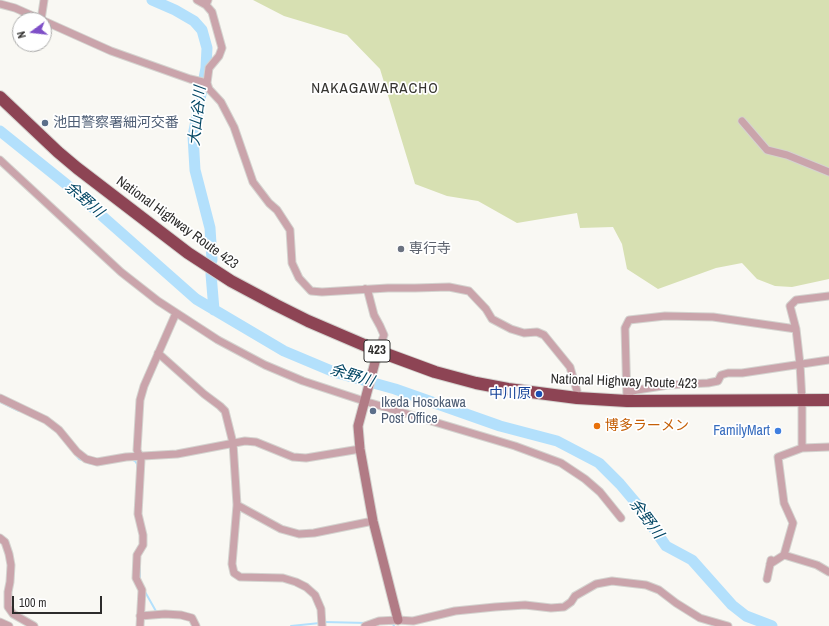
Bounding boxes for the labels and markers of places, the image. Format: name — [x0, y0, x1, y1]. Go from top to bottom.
place label: 池田警察署細河交番 — [53, 115, 179, 131]
marker: 池田警察署細河交番 — [40, 118, 50, 128]
place label: 専行寺 — [409, 241, 451, 257]
marker: 専行寺 — [396, 244, 406, 254]
place label: 中川原 — [489, 386, 531, 402]
marker: 中川原 — [534, 389, 544, 399]
place label: Ikeda Hosokawa Post Office — [381, 395, 466, 428]
marker: Ikeda Hosokawa Post Office — [368, 406, 378, 416]
place label: 博多ラーメン — [605, 418, 689, 434]
marker: 博多ラーメン — [592, 421, 602, 431]
place label: FamilyMart — [713, 423, 770, 439]
marker: FamilyMart — [773, 426, 783, 436]

